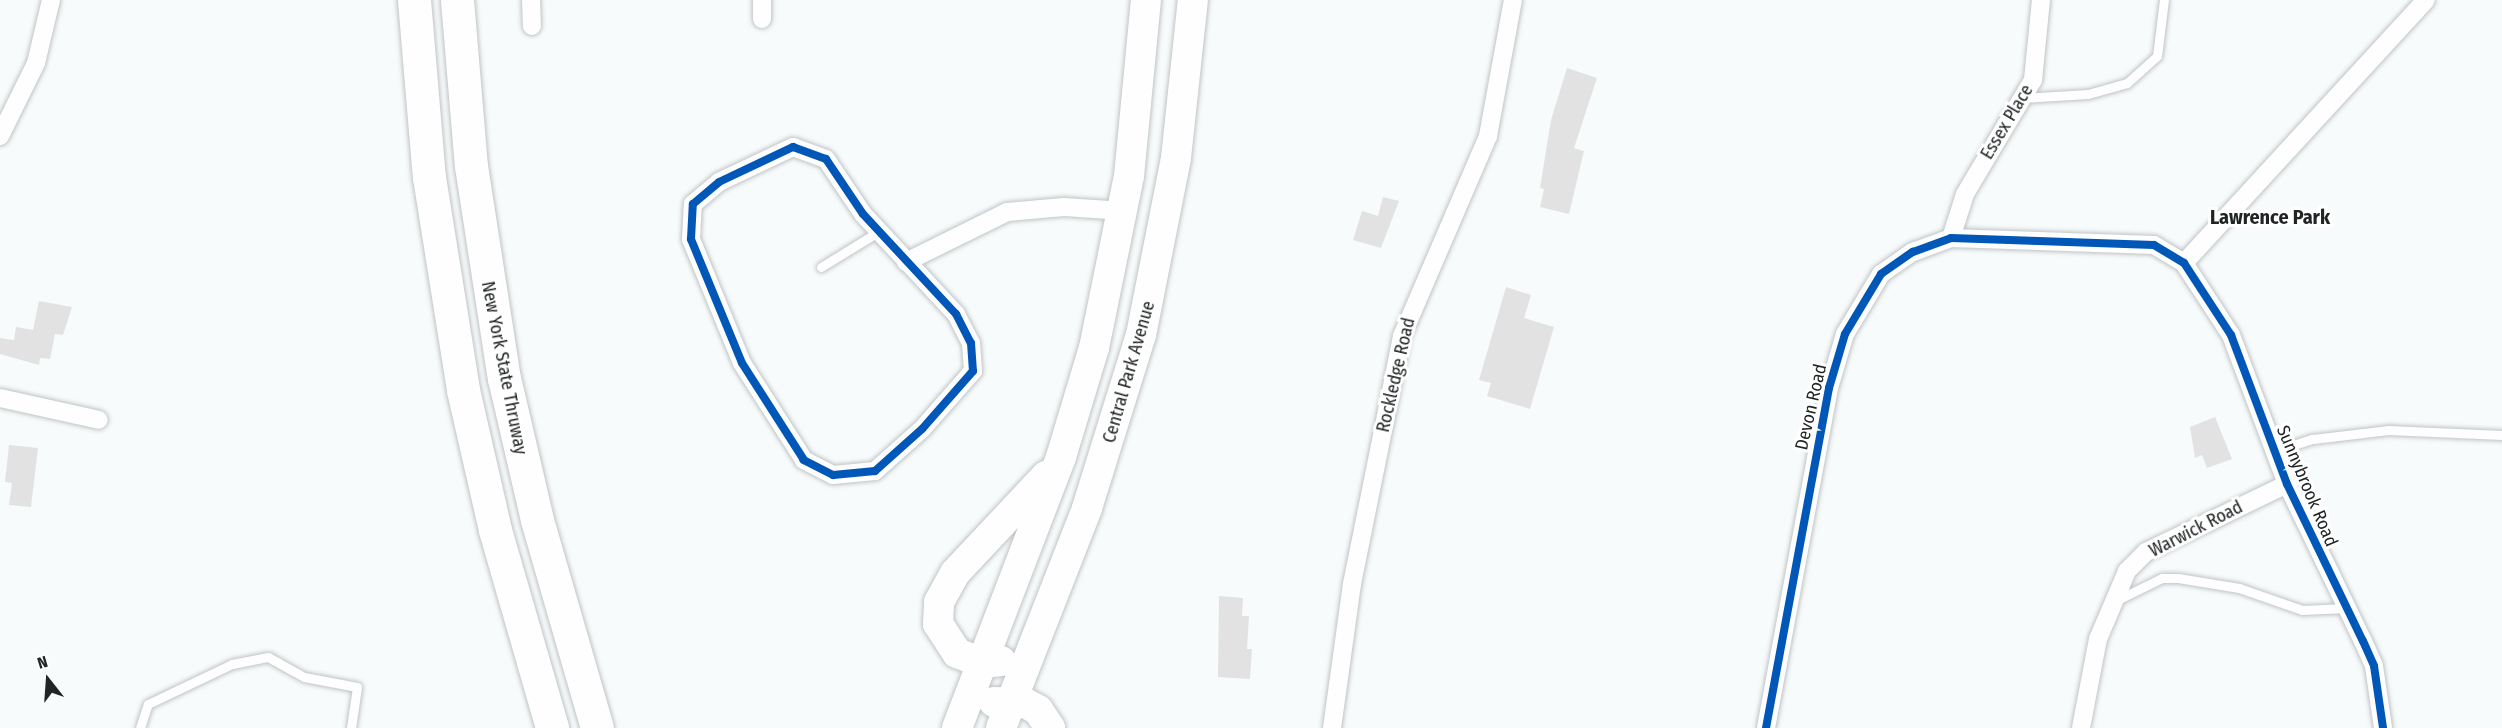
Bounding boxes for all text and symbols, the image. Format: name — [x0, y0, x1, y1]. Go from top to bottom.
street label: Essex Place — [1976, 81, 2038, 163]
district label: Lawrence Park — [2210, 205, 2330, 229]
street label: New York State Thruway — [477, 280, 531, 456]
street label: Central Park Avenue — [1098, 299, 1160, 445]
street label: Rockledge Road — [1372, 316, 1420, 434]
street label: Devon Road — [1791, 362, 1831, 452]
street label: Sunnybrook Road — [2272, 422, 2342, 550]
street label: Warwick Road — [2146, 496, 2246, 562]
north arrow — [18, 650, 78, 710]
text: N — [35, 652, 50, 673]

